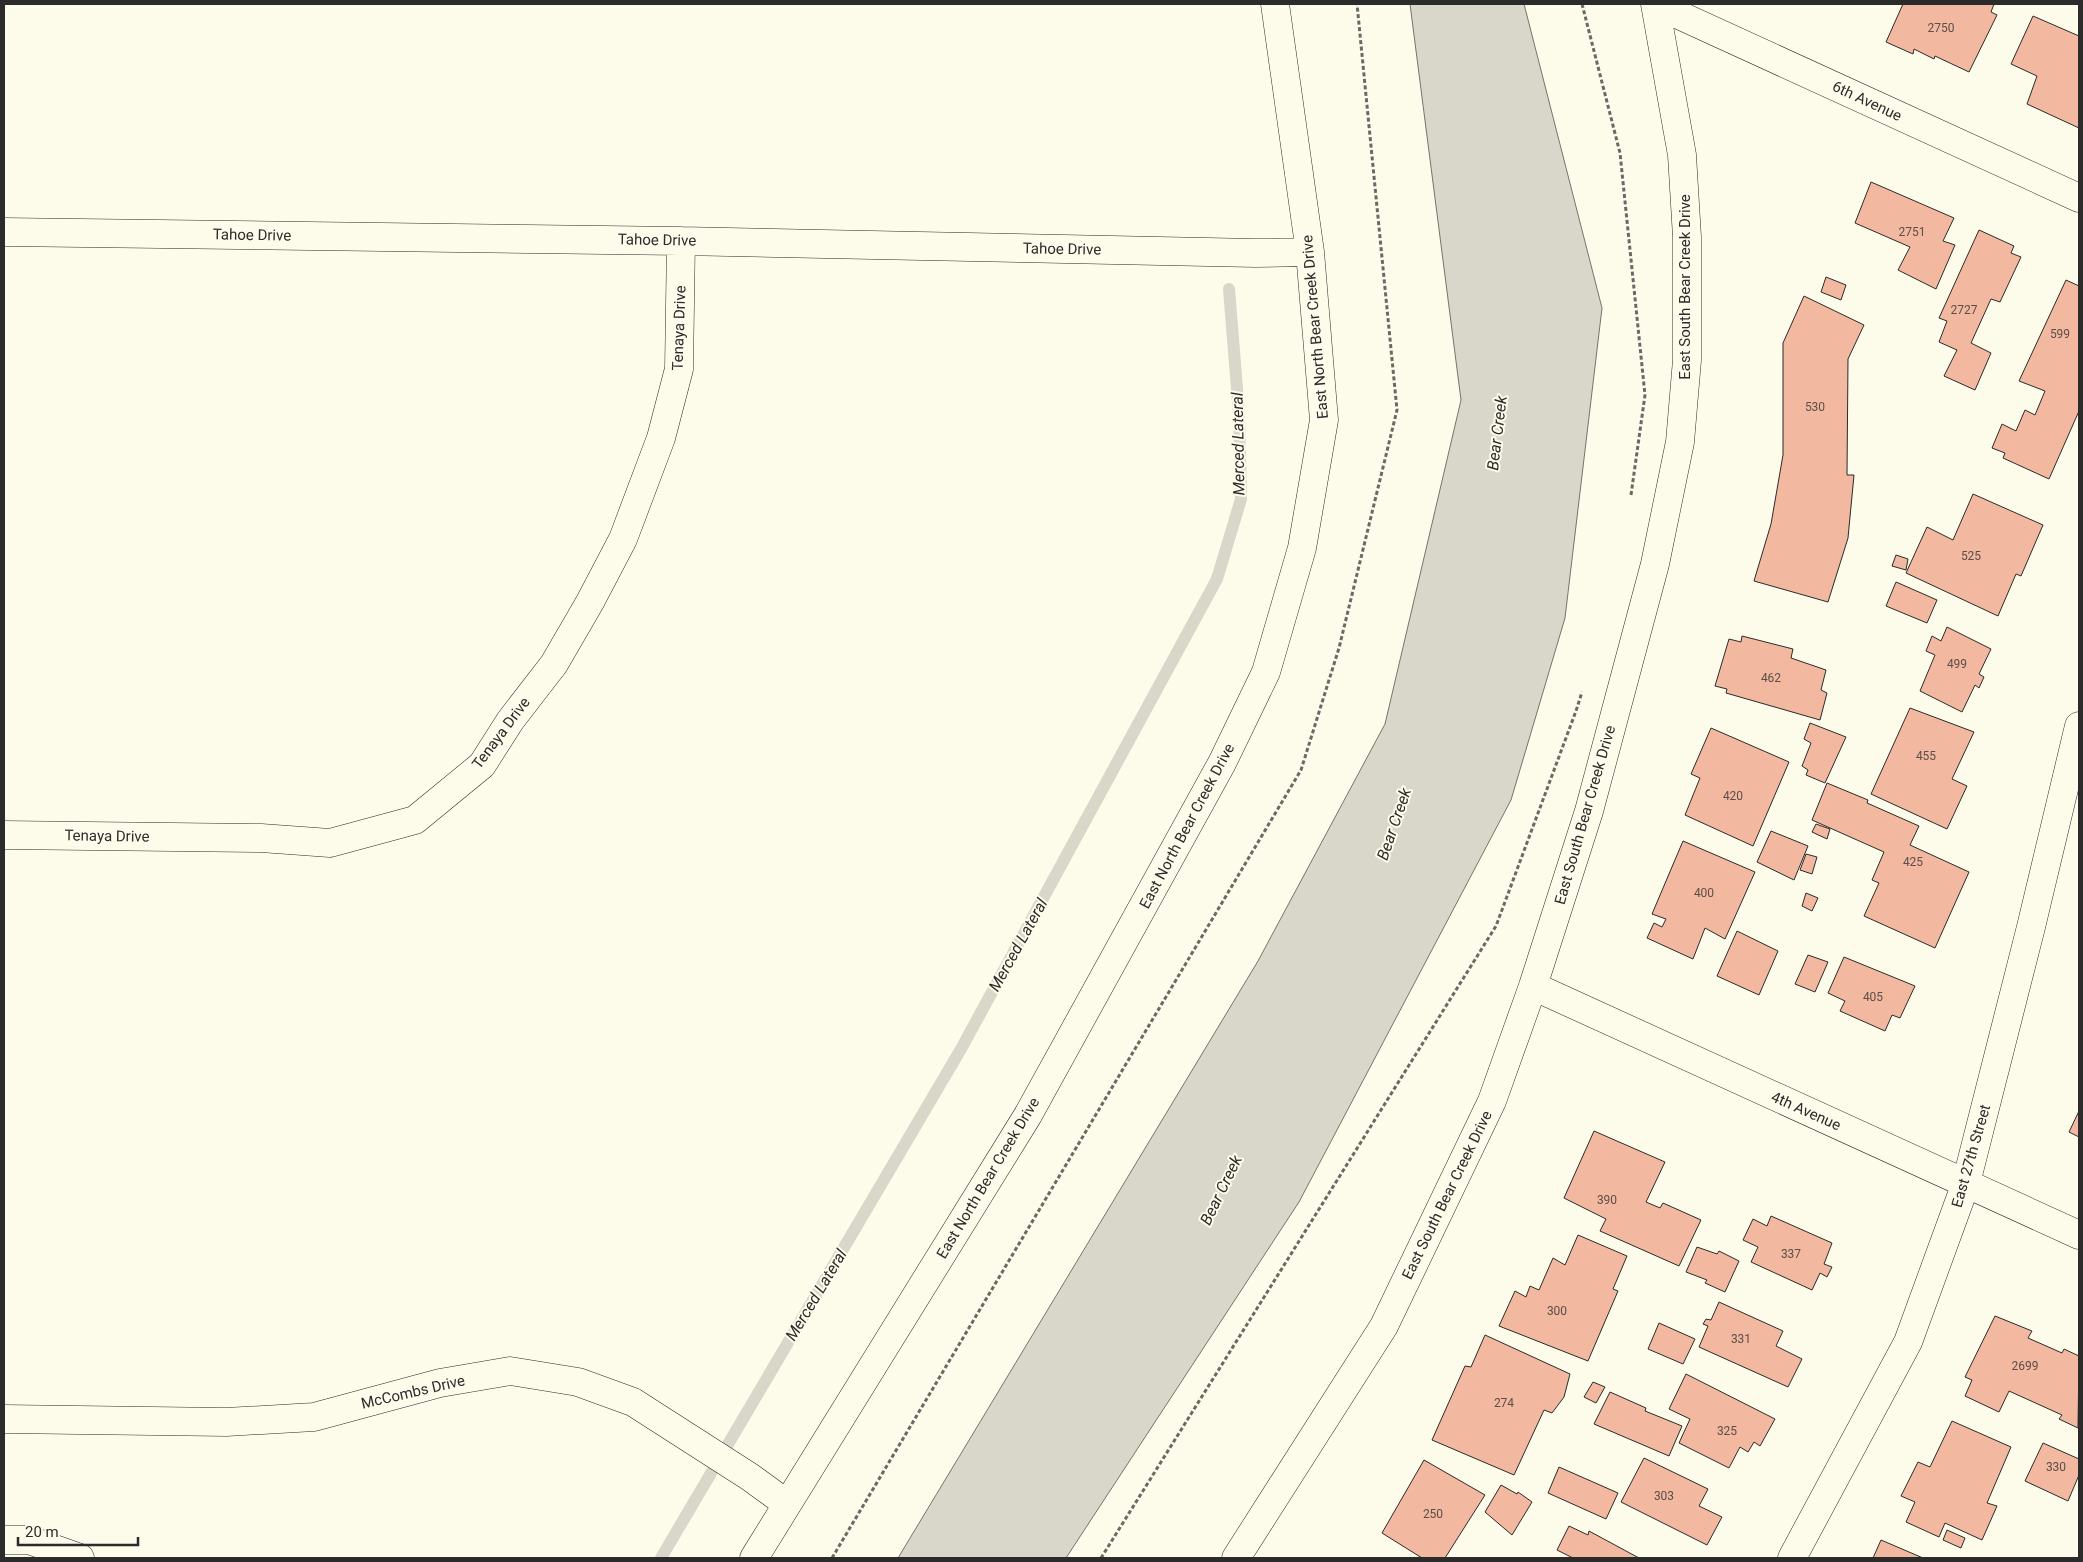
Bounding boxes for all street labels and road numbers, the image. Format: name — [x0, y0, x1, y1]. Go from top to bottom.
street label: 6th Avenue — [1829, 77, 1905, 125]
street label: East South Bear Creek Drive — [1676, 194, 1694, 380]
street label: Tahoe Drive — [213, 225, 291, 245]
street label: Tahoe Drive — [618, 230, 696, 250]
street label: East North Bear Creek Drive — [1298, 234, 1332, 420]
street label: Tahoe Drive — [1023, 239, 1101, 259]
street label: Tenaya Drive — [669, 285, 689, 371]
street label: Tenaya Drive — [468, 694, 534, 772]
street label: East South Bear Creek Drive — [1551, 723, 1619, 907]
street label: East North Bear Creek Drive — [1136, 740, 1238, 912]
street label: Tenaya Drive — [64, 826, 150, 846]
street label: 4th Avenue — [1768, 1088, 1844, 1134]
street label: East North Bear Creek Drive — [933, 1094, 1043, 1262]
street label: East 27th Street — [1948, 1102, 1994, 1210]
street label: East South Bear Creek Drive — [1398, 1108, 1496, 1282]
street label: McCombs Drive — [359, 1371, 467, 1413]

